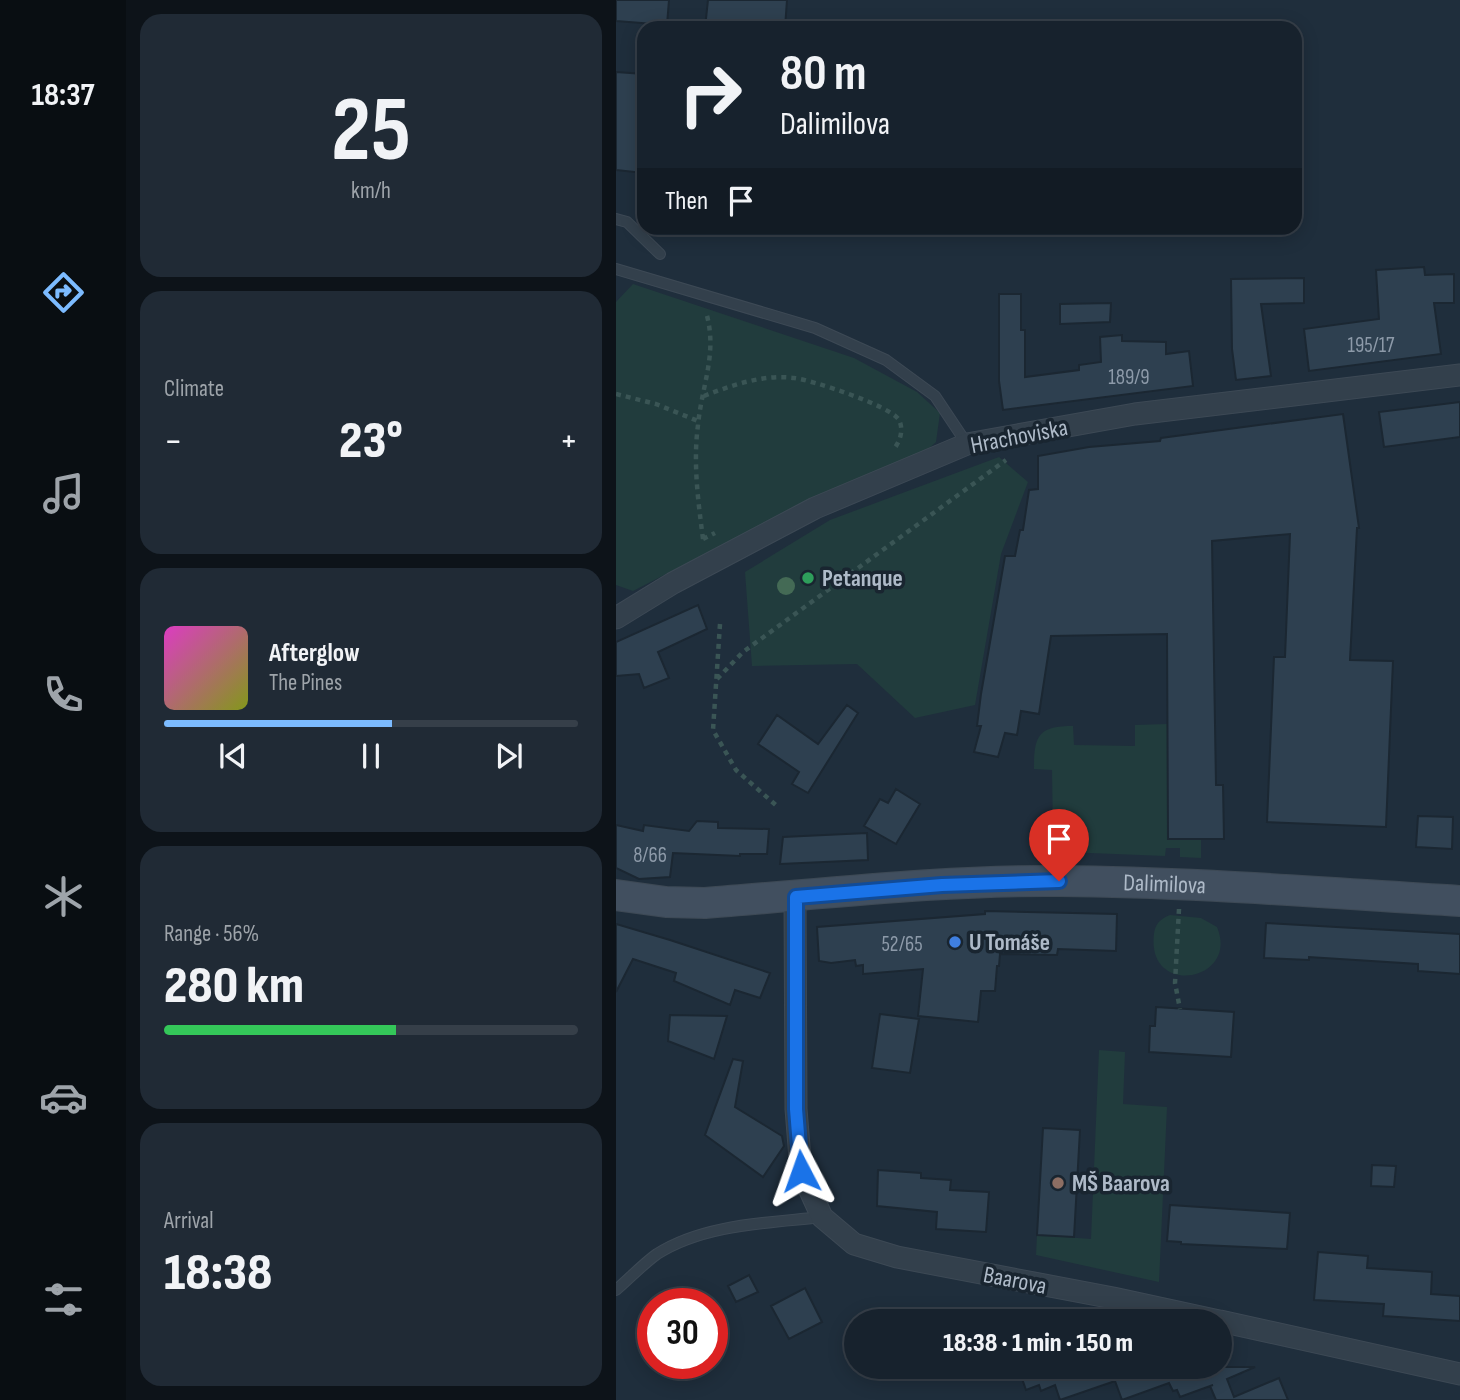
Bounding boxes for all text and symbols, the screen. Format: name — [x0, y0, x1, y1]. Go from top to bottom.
text: 80 m — [780, 45, 867, 104]
icon: right — [665, 49, 756, 140]
text: 18:37 — [31, 76, 95, 115]
text: 25 — [331, 77, 411, 186]
text: Dalimilova — [780, 105, 890, 144]
text: km/h — [351, 177, 391, 205]
icon: arrive — [722, 182, 760, 220]
text: Then — [665, 186, 708, 217]
icon: directions — [39, 268, 88, 317]
house number: 195/17 — [1348, 333, 1395, 358]
house number: 189/9 — [1108, 365, 1150, 390]
text: Climate — [164, 375, 224, 403]
text: 23° — [339, 410, 403, 473]
street label: Hrachoviska — [968, 413, 1070, 460]
text: − — [164, 419, 183, 464]
text: + — [559, 419, 578, 464]
icon: music — [39, 469, 88, 518]
place label: Petanque — [822, 564, 903, 593]
marker: Petanque — [800, 570, 816, 586]
text: Afterglow — [269, 638, 360, 669]
text: The Pines — [269, 669, 342, 697]
icon: phone — [39, 670, 88, 719]
icon: previous — [214, 737, 252, 775]
icon: pause — [352, 737, 390, 775]
icon: next — [490, 737, 528, 775]
pin — [1029, 809, 1089, 881]
icon: arrive — [1040, 820, 1078, 858]
house number: 8/66 — [633, 843, 667, 868]
street label: Dalimilova — [1123, 868, 1207, 900]
icon: climate — [39, 872, 88, 921]
text: Range · 56% — [164, 920, 259, 948]
place label: U Tomáše — [969, 928, 1050, 957]
house number: 52/65 — [881, 932, 923, 957]
marker: U Tomáše — [947, 934, 963, 950]
text: 280 km — [164, 955, 304, 1018]
icon: car — [39, 1073, 88, 1122]
position arrow — [764, 1134, 838, 1208]
place label: MŠ Baarova — [1072, 1169, 1170, 1198]
marker: MŠ Baarova — [1050, 1175, 1066, 1191]
text: Arrival — [164, 1207, 213, 1235]
text: 18:38 — [164, 1242, 272, 1305]
street label: Baarova — [981, 1260, 1049, 1301]
icon: filters — [39, 1275, 88, 1324]
speed limit sign: 30 — [637, 1288, 728, 1379]
text: 18:38 · 1 min · 150 m — [943, 1328, 1133, 1359]

